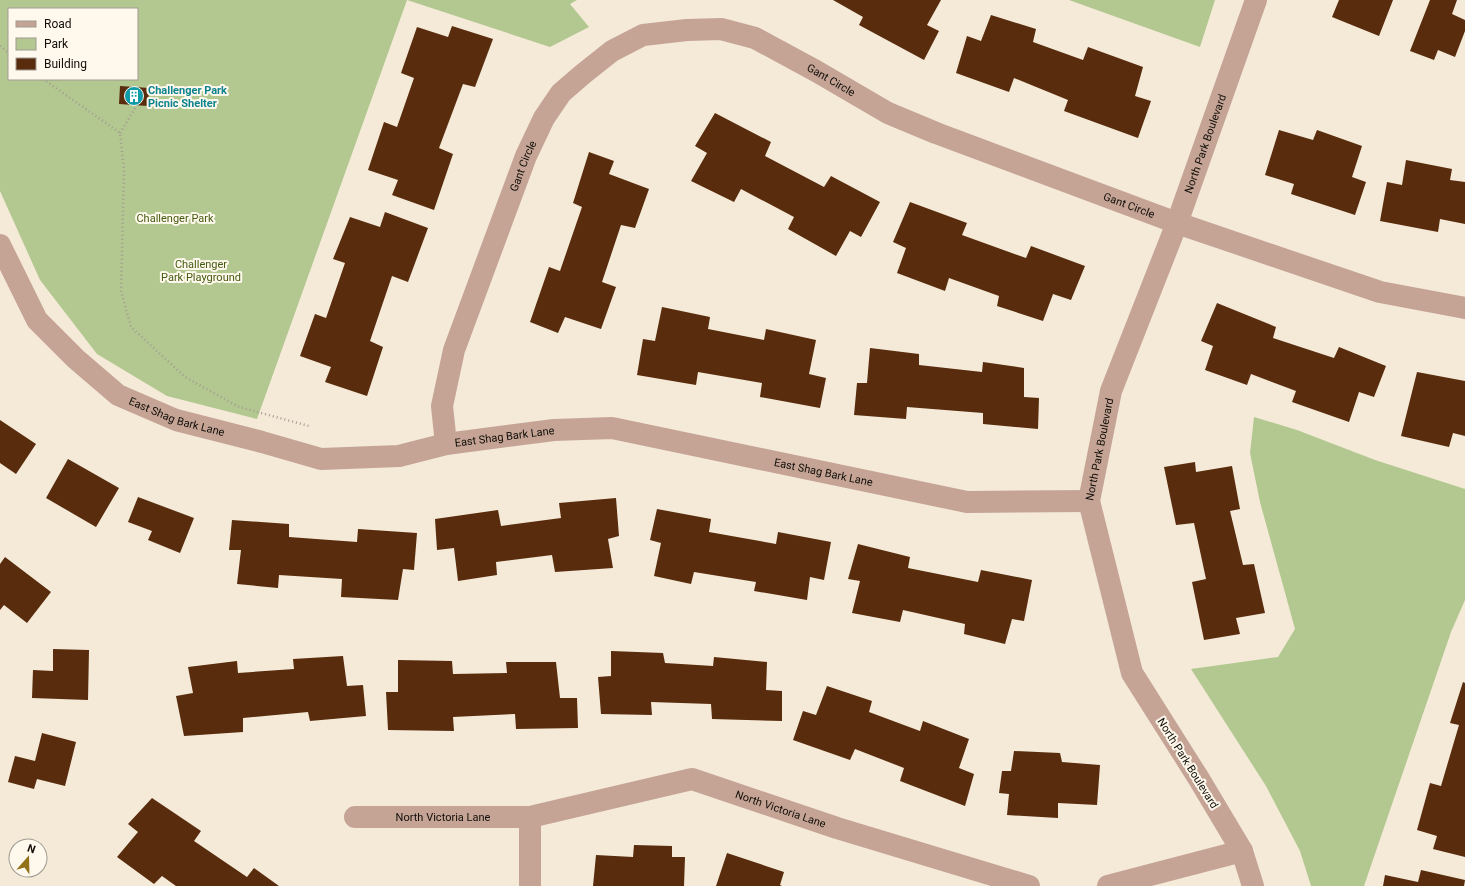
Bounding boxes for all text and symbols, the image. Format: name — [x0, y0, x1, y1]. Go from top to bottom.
legend — [8, 8, 138, 80]
text: Road — [44, 17, 72, 31]
text: Park — [44, 37, 69, 51]
text: Building — [44, 57, 87, 71]
street label: Gant Circle — [804, 61, 857, 99]
place label: Challenger Park Picnic Shelter — [148, 84, 227, 110]
building icon: Challenger Park Picnic Shelter — [123, 85, 145, 107]
street label: North Park Boulevard — [1182, 93, 1229, 195]
street label: Gant Circle — [507, 138, 539, 193]
street label: Gant Circle — [1102, 190, 1157, 221]
park label: Challenger Park — [136, 212, 214, 225]
park label: Challenger Park Playground — [161, 258, 241, 284]
street label: East Shag Bark Lane — [127, 394, 226, 439]
street label: North Park Boulevard — [1083, 397, 1116, 502]
street label: East Shag Bark Lane — [454, 424, 555, 450]
street label: East Shag Bark Lane — [773, 456, 874, 489]
street label: North Park Boulevard — [1154, 716, 1221, 811]
street label: North Victoria Lane — [734, 788, 828, 831]
street label: North Victoria Lane — [396, 811, 491, 824]
north arrow — [8, 838, 48, 878]
text: N — [25, 842, 37, 857]

